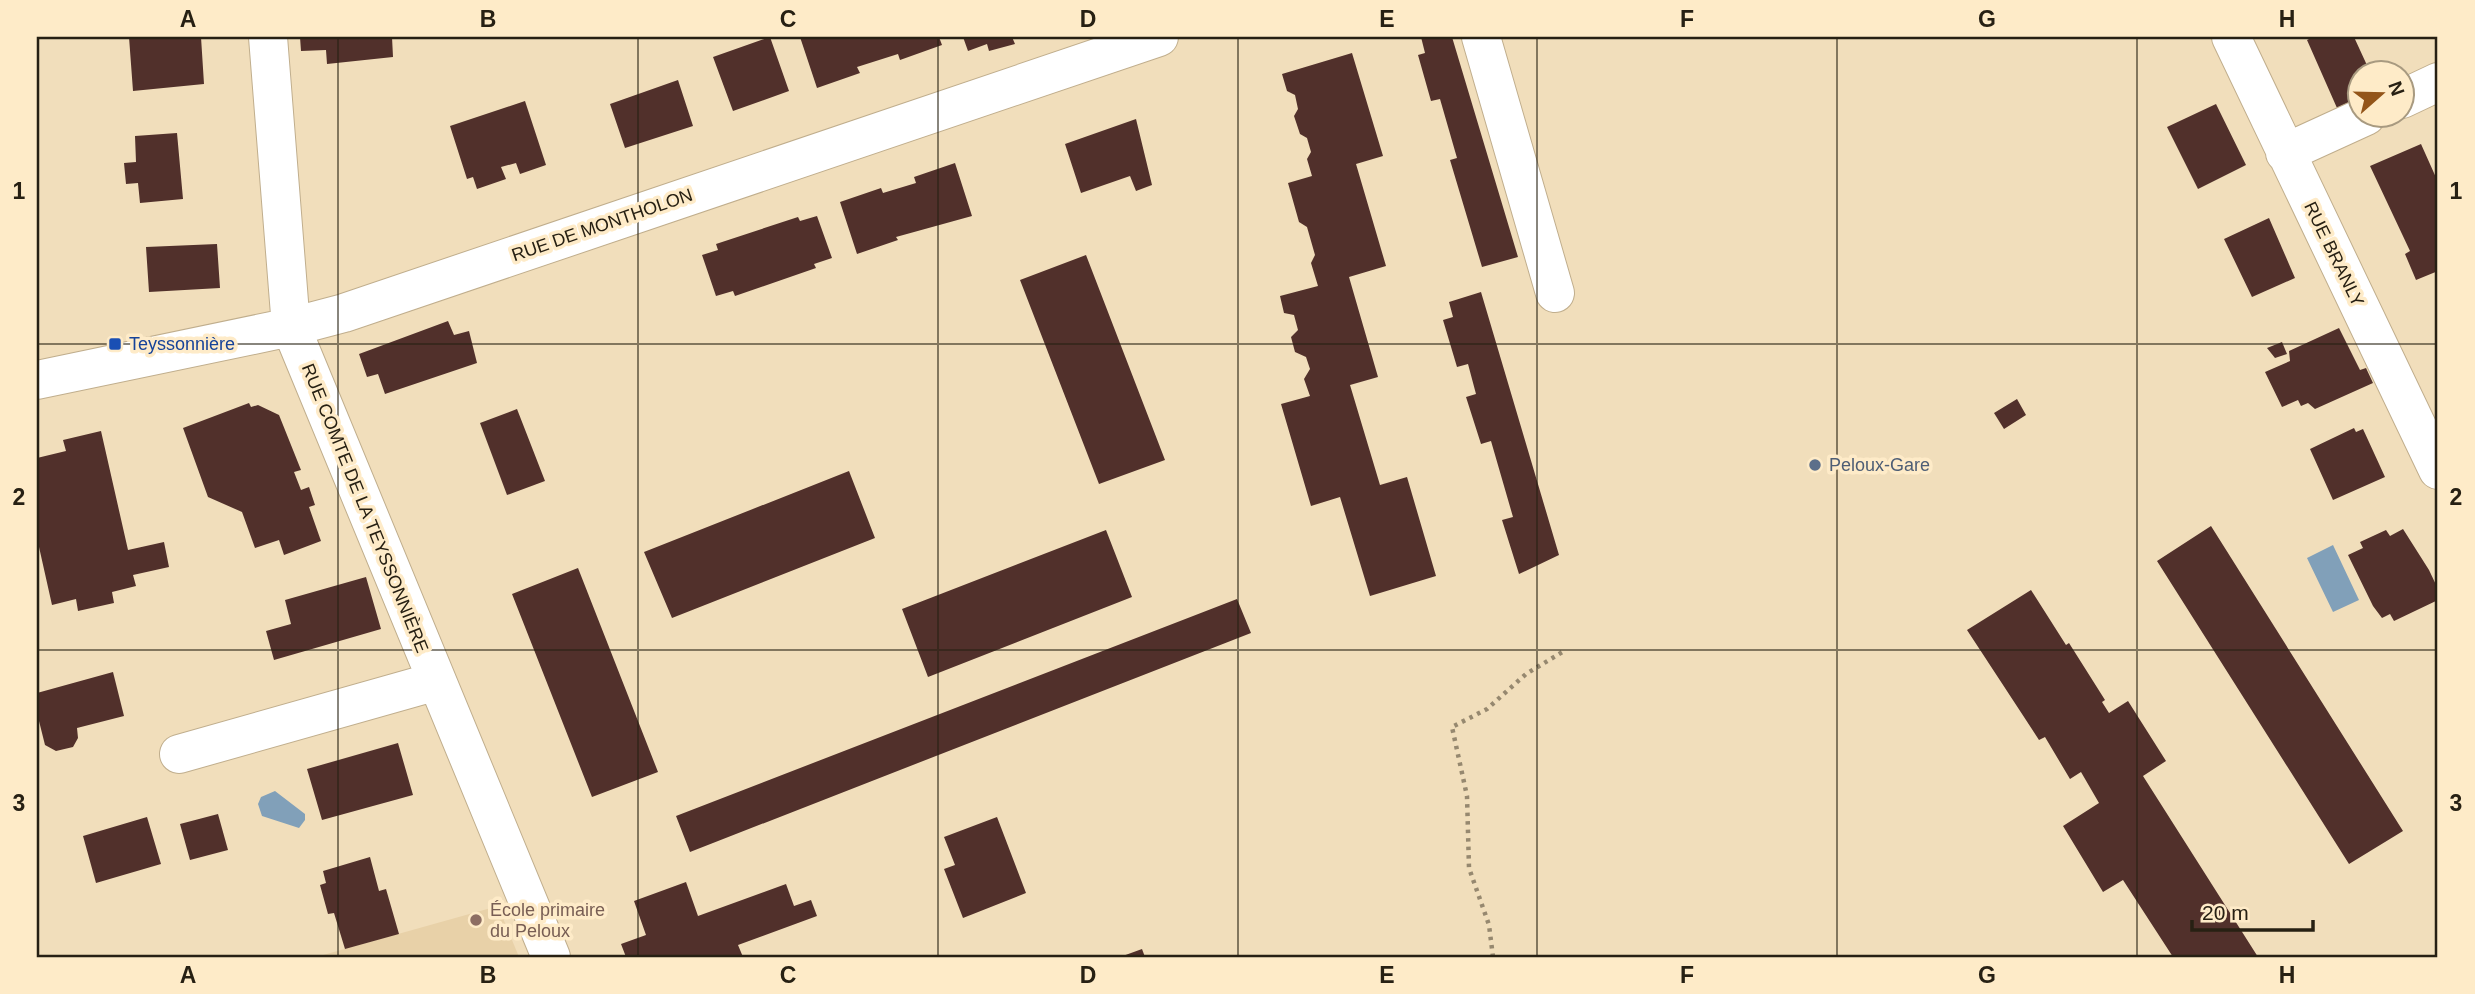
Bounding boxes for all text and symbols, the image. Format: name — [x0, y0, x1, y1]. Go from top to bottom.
text: A — [180, 6, 196, 32]
text: B — [480, 6, 496, 32]
text: C — [780, 6, 796, 32]
text: D — [1080, 6, 1096, 32]
text: E — [1379, 6, 1395, 32]
text: F — [1680, 6, 1694, 32]
text: G — [1978, 6, 1996, 32]
text: H — [2279, 6, 2295, 32]
north arrow — [2346, 60, 2416, 130]
text: N — [2384, 78, 2409, 98]
text: 1 — [13, 178, 26, 204]
text: 1 — [2450, 178, 2463, 204]
street label: RUE DE MONTHOLON — [509, 185, 695, 265]
street label: RUE BRANLY — [2300, 199, 2368, 309]
place label: Teyssonnière — [129, 334, 235, 354]
marker: Teyssonnière — [107, 336, 123, 352]
street label: RUE COMTE DE LA TEYSSONNIÈRE — [298, 361, 432, 655]
place label: Peloux-Gare — [1829, 455, 1930, 475]
marker: Peloux-Gare — [1807, 457, 1823, 473]
text: 2 — [13, 484, 25, 510]
text: 2 — [2450, 484, 2462, 510]
text: 3 — [13, 790, 25, 816]
text: 3 — [2450, 790, 2462, 816]
scale bar — [2192, 889, 2312, 933]
place label: École primaire du Peloux — [490, 900, 605, 941]
text: 20 m — [2202, 901, 2249, 924]
marker: École primaire du Peloux — [468, 912, 484, 928]
text: A — [180, 962, 196, 988]
text: B — [480, 962, 496, 988]
text: C — [780, 962, 796, 988]
text: D — [1080, 962, 1096, 988]
text: E — [1379, 962, 1395, 988]
text: F — [1680, 962, 1694, 988]
text: G — [1978, 962, 1996, 988]
text: H — [2279, 962, 2295, 988]

